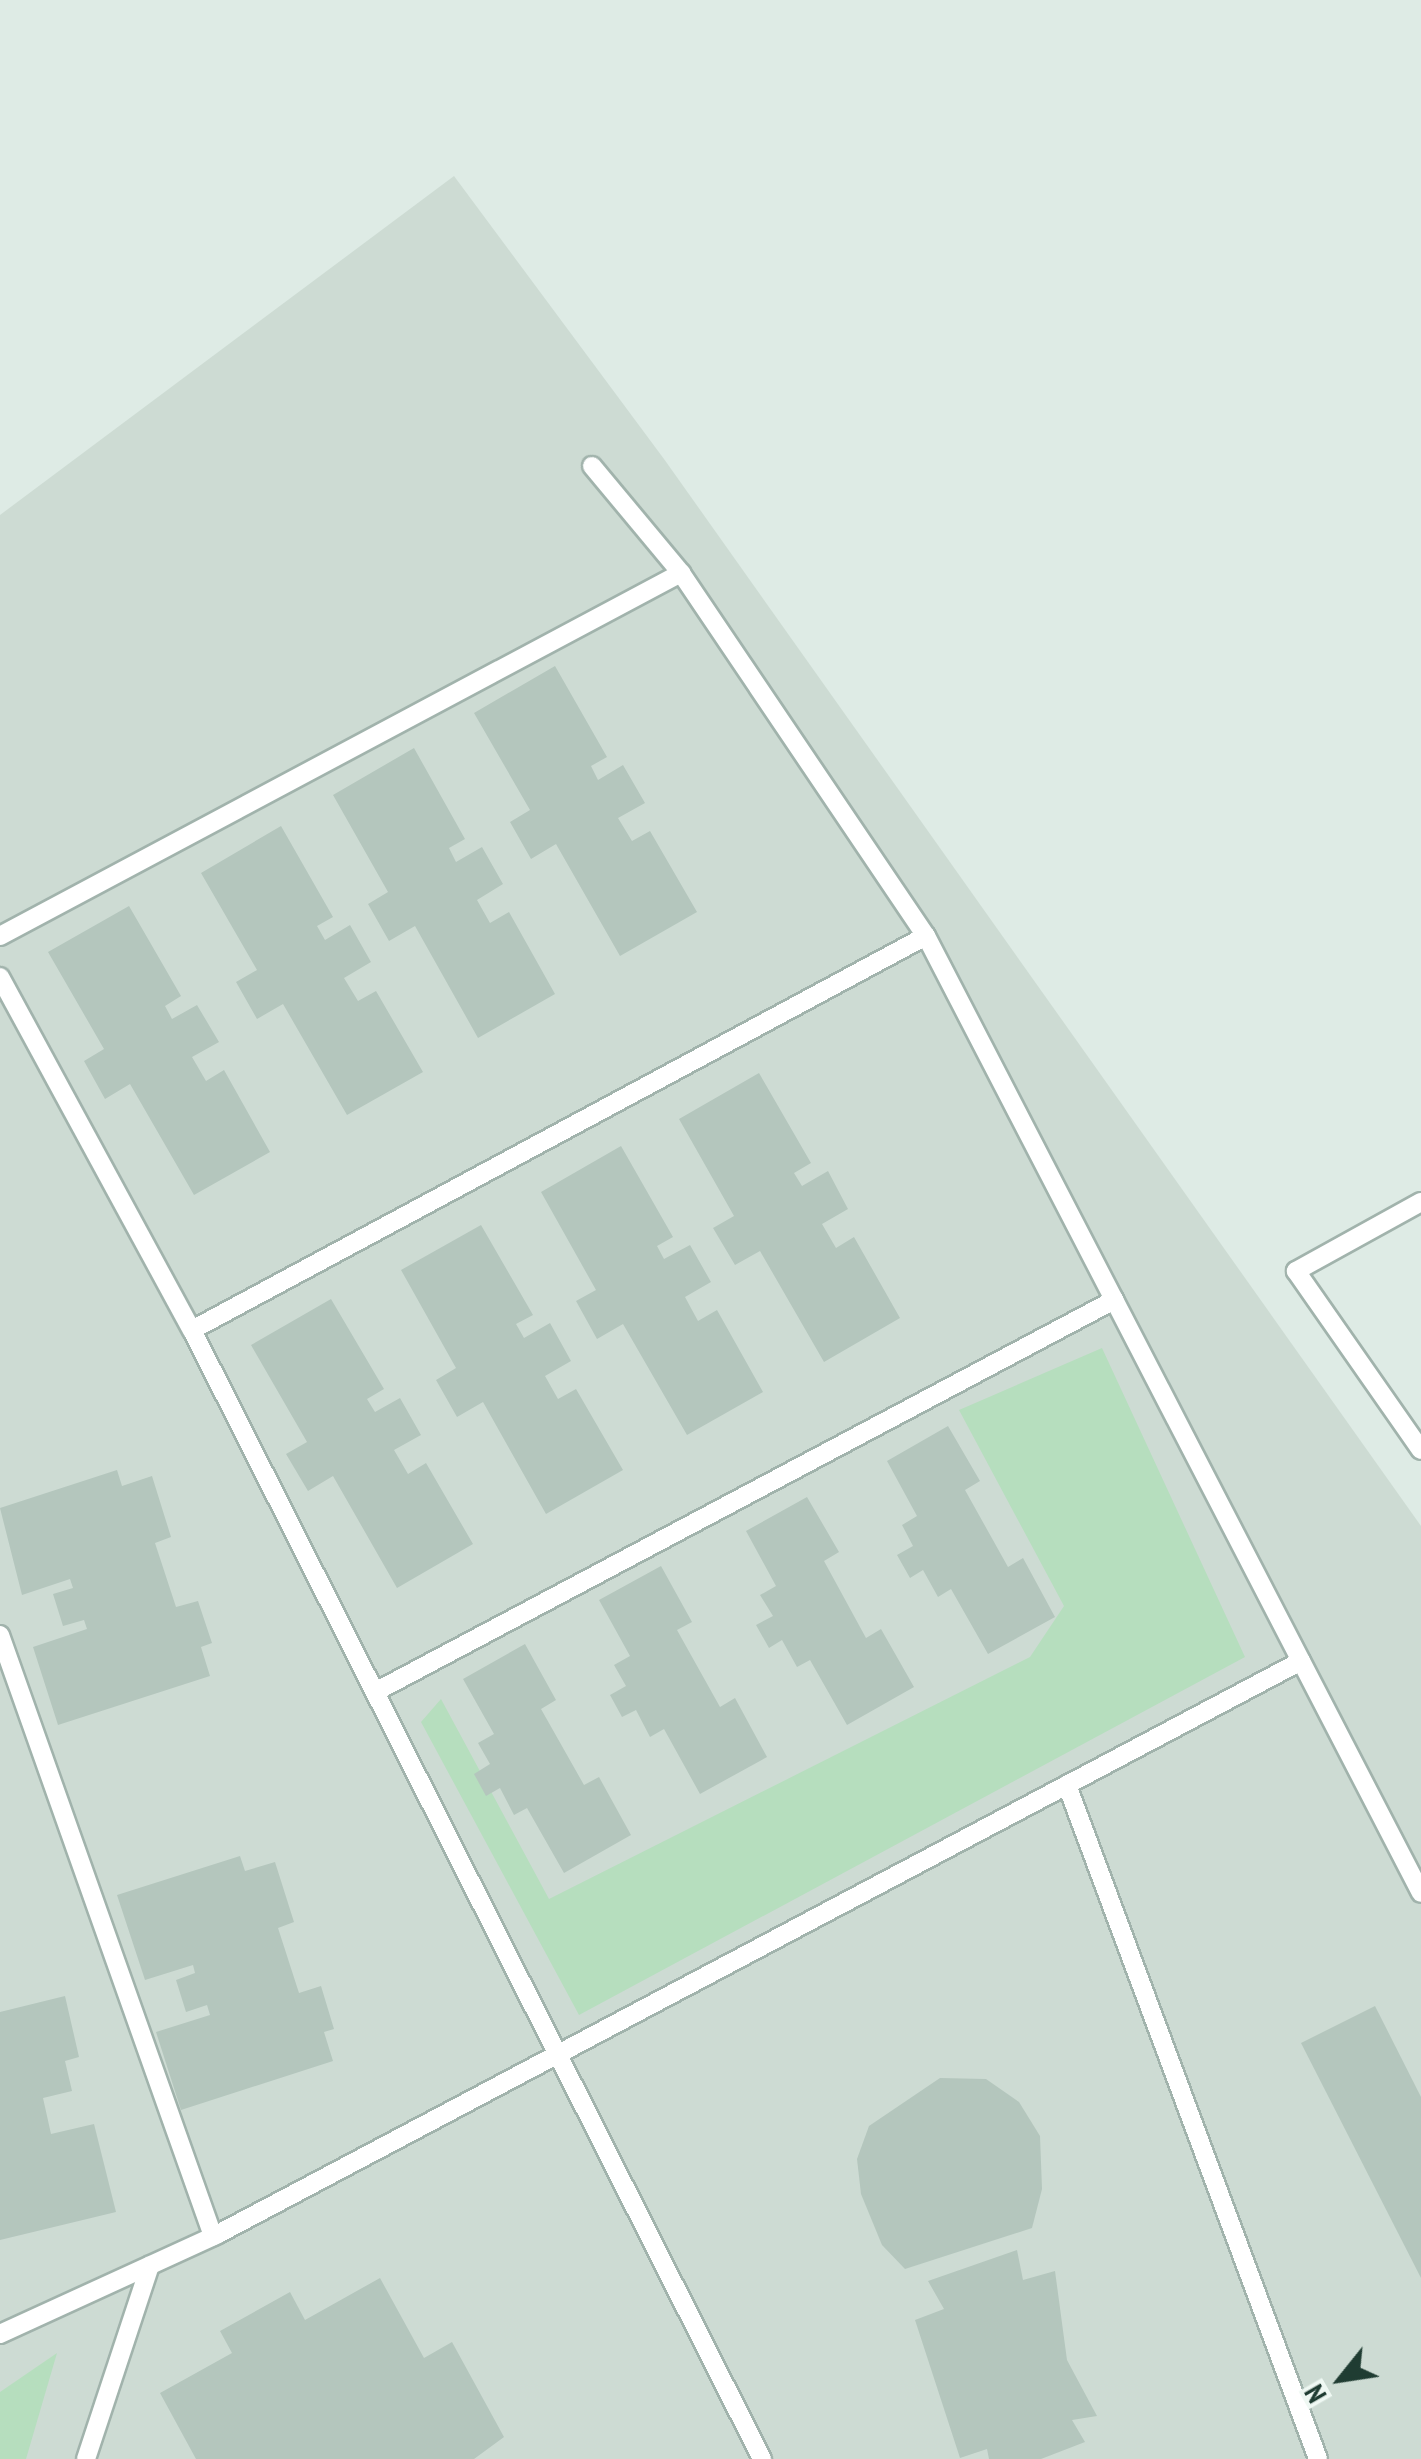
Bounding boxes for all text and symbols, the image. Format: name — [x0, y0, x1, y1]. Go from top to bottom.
north arrow — [1291, 2329, 1391, 2429]
text: N — [1295, 2378, 1334, 2410]

